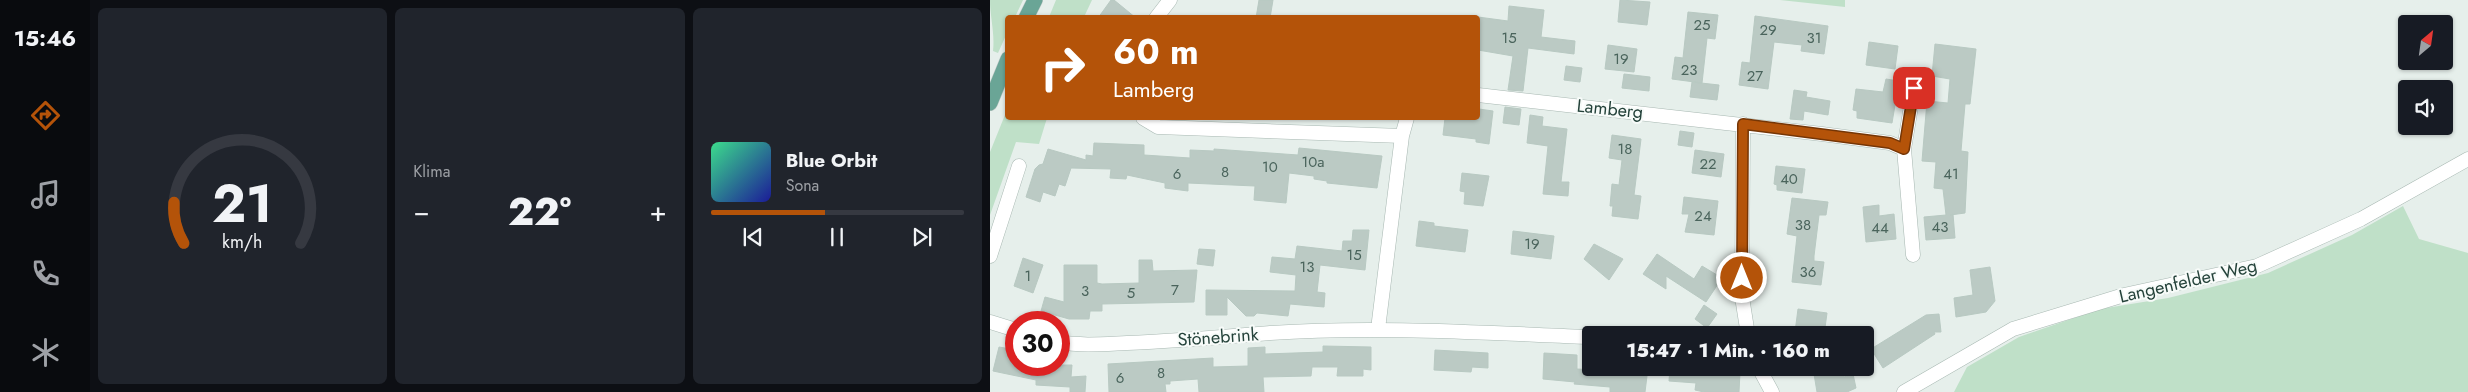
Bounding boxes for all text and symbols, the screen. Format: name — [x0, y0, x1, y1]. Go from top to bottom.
house number: 25 — [1694, 14, 1711, 36]
north arrow — [2398, 15, 2452, 70]
map controls — [2398, 15, 2453, 135]
house number: 29 — [1759, 19, 1777, 41]
text: 15:46 — [14, 22, 76, 54]
text: 60 m — [1113, 27, 1199, 77]
house number: 15 — [1501, 27, 1517, 49]
house number: 31 — [1807, 27, 1821, 49]
icon: right — [1030, 35, 1095, 100]
house number: 19 — [1613, 48, 1629, 70]
house number: 23 — [1681, 59, 1697, 81]
house number: 27 — [1747, 65, 1763, 87]
pin — [1893, 67, 1935, 109]
text: Lamberg — [1113, 73, 1194, 105]
icon: arrive — [1900, 74, 1928, 102]
button: sound — [2398, 80, 2453, 135]
street label: Lamberg — [1576, 93, 1644, 125]
icon: directions — [28, 98, 63, 133]
house number: 18 — [1618, 138, 1632, 160]
text: Blue Orbit — [786, 147, 877, 174]
house number: 10a — [1302, 151, 1324, 173]
house number: 22 — [1699, 153, 1717, 175]
house number: 10 — [1262, 156, 1278, 178]
text: Klima — [413, 160, 450, 183]
house number: 8 — [1221, 161, 1229, 183]
house number: 6 — [1173, 163, 1181, 185]
house number: 41 — [1943, 163, 1959, 185]
text: 21 — [212, 166, 273, 242]
house number: 40 — [1780, 168, 1798, 190]
text: Sona — [786, 174, 819, 197]
icon: music — [28, 177, 63, 212]
text: 22° — [508, 184, 571, 239]
text: − — [413, 191, 430, 232]
text: + — [649, 191, 667, 232]
house number: 24 — [1694, 205, 1712, 227]
house number: 38 — [1795, 214, 1811, 236]
house number: 43 — [1932, 216, 1948, 238]
house number: 44 — [1871, 217, 1889, 239]
icon: previous — [739, 223, 767, 251]
icon: pause — [823, 223, 851, 251]
icon: next — [908, 223, 936, 251]
text: km/h — [222, 229, 263, 255]
house number: 19 — [1524, 233, 1540, 255]
house number: 15 — [1346, 244, 1362, 266]
position arrow — [1715, 251, 1767, 303]
street label: Langenfelder Weg — [2116, 253, 2260, 309]
icon: phone — [28, 256, 63, 291]
house number: 13 — [1300, 256, 1314, 278]
house number: 36 — [1800, 261, 1816, 283]
house number: 1 — [1025, 265, 1031, 287]
house number: 7 — [1171, 279, 1179, 301]
house number: 3 — [1081, 280, 1089, 302]
house number: 5 — [1127, 282, 1135, 304]
speed limit sign: 30 — [1005, 311, 1070, 376]
street label: Stönebrink — [1177, 321, 1259, 353]
icon: climate — [28, 335, 63, 370]
text: 15:47 · 1 Min. · 160 m — [1626, 337, 1830, 364]
house number: 8 — [1157, 362, 1165, 384]
house number: 6 — [1116, 367, 1124, 389]

